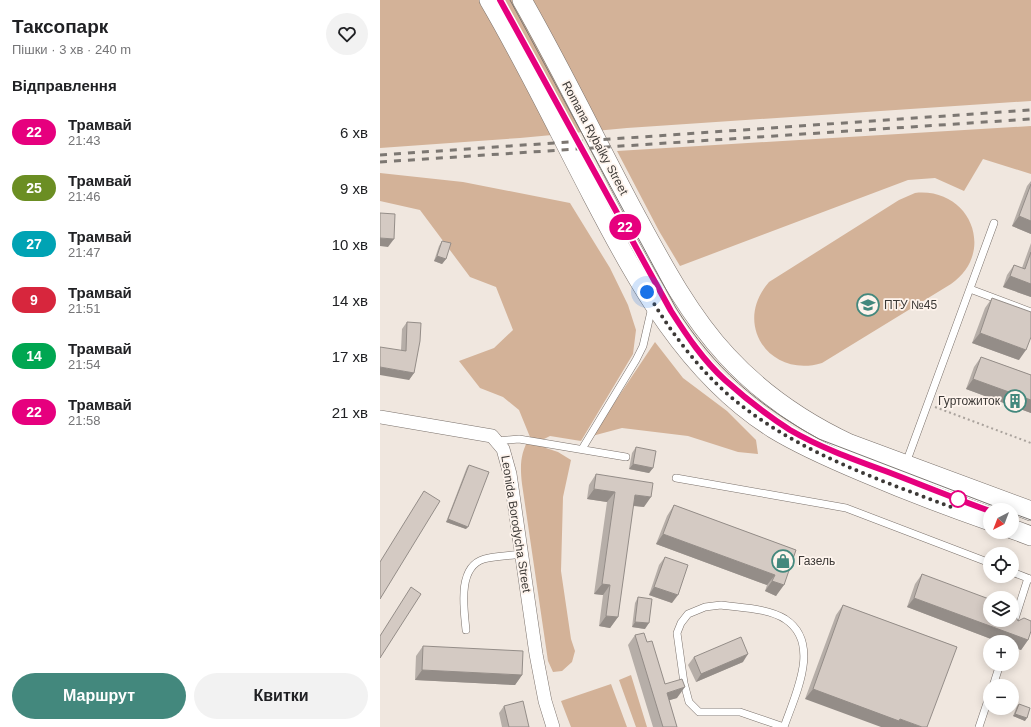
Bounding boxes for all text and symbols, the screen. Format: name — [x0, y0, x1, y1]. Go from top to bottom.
button: heart — [326, 13, 368, 55]
text: Таксопарк — [12, 16, 108, 37]
text: Пішки · 3 хв · 240 m — [12, 42, 131, 57]
text: Відправлення — [12, 77, 117, 94]
street label: Romana Rybalky Street — [559, 79, 631, 198]
text: Трамвай — [68, 116, 132, 133]
text: 22 — [26, 124, 42, 140]
text: 6 хв — [340, 124, 368, 141]
text: 21:43 — [68, 133, 101, 148]
text: Трамвай — [68, 172, 132, 189]
text: 25 — [26, 180, 42, 196]
text: 9 хв — [340, 180, 368, 197]
text: 21:46 — [68, 189, 101, 204]
line badge: 22 — [607, 214, 643, 240]
text: 22 — [617, 219, 633, 235]
text: Трамвай — [68, 228, 132, 245]
text: 27 — [26, 236, 42, 252]
text: 10 хв — [332, 236, 368, 253]
text: 21:47 — [68, 245, 101, 260]
your location — [637, 282, 657, 302]
text: Трамвай — [68, 284, 132, 301]
text: 9 — [30, 292, 38, 308]
text: 14 хв — [332, 292, 368, 309]
school or university icon: ПТУ №45 — [855, 292, 881, 318]
place label: ПТУ №45 — [884, 298, 937, 312]
text: 21:51 — [68, 301, 101, 316]
text: Трамвай — [68, 340, 132, 357]
text: 14 — [26, 348, 42, 364]
text: 17 хв — [332, 348, 368, 365]
text: 21:54 — [68, 357, 101, 372]
building icon: Гуртожиток — [1002, 388, 1028, 414]
place label: Гуртожиток — [938, 394, 1001, 408]
text: Трамвай — [68, 396, 132, 413]
text: 22 — [26, 404, 42, 420]
text: 21 хв — [332, 404, 368, 421]
text: 21:58 — [68, 413, 101, 428]
street label: Leonida Borodycha Street — [498, 454, 534, 594]
unlabelled marker — [949, 490, 967, 508]
north arrow — [983, 503, 1019, 539]
map controls — [983, 503, 1019, 715]
button: locate — [983, 547, 1019, 583]
shop icon: Газель — [770, 548, 796, 574]
place label: Газель — [798, 554, 835, 568]
button: layers — [983, 591, 1019, 627]
button: + — [983, 635, 1019, 671]
button: Маршрут — [12, 673, 186, 719]
button: Квитки — [194, 673, 368, 719]
button: − — [983, 679, 1019, 715]

